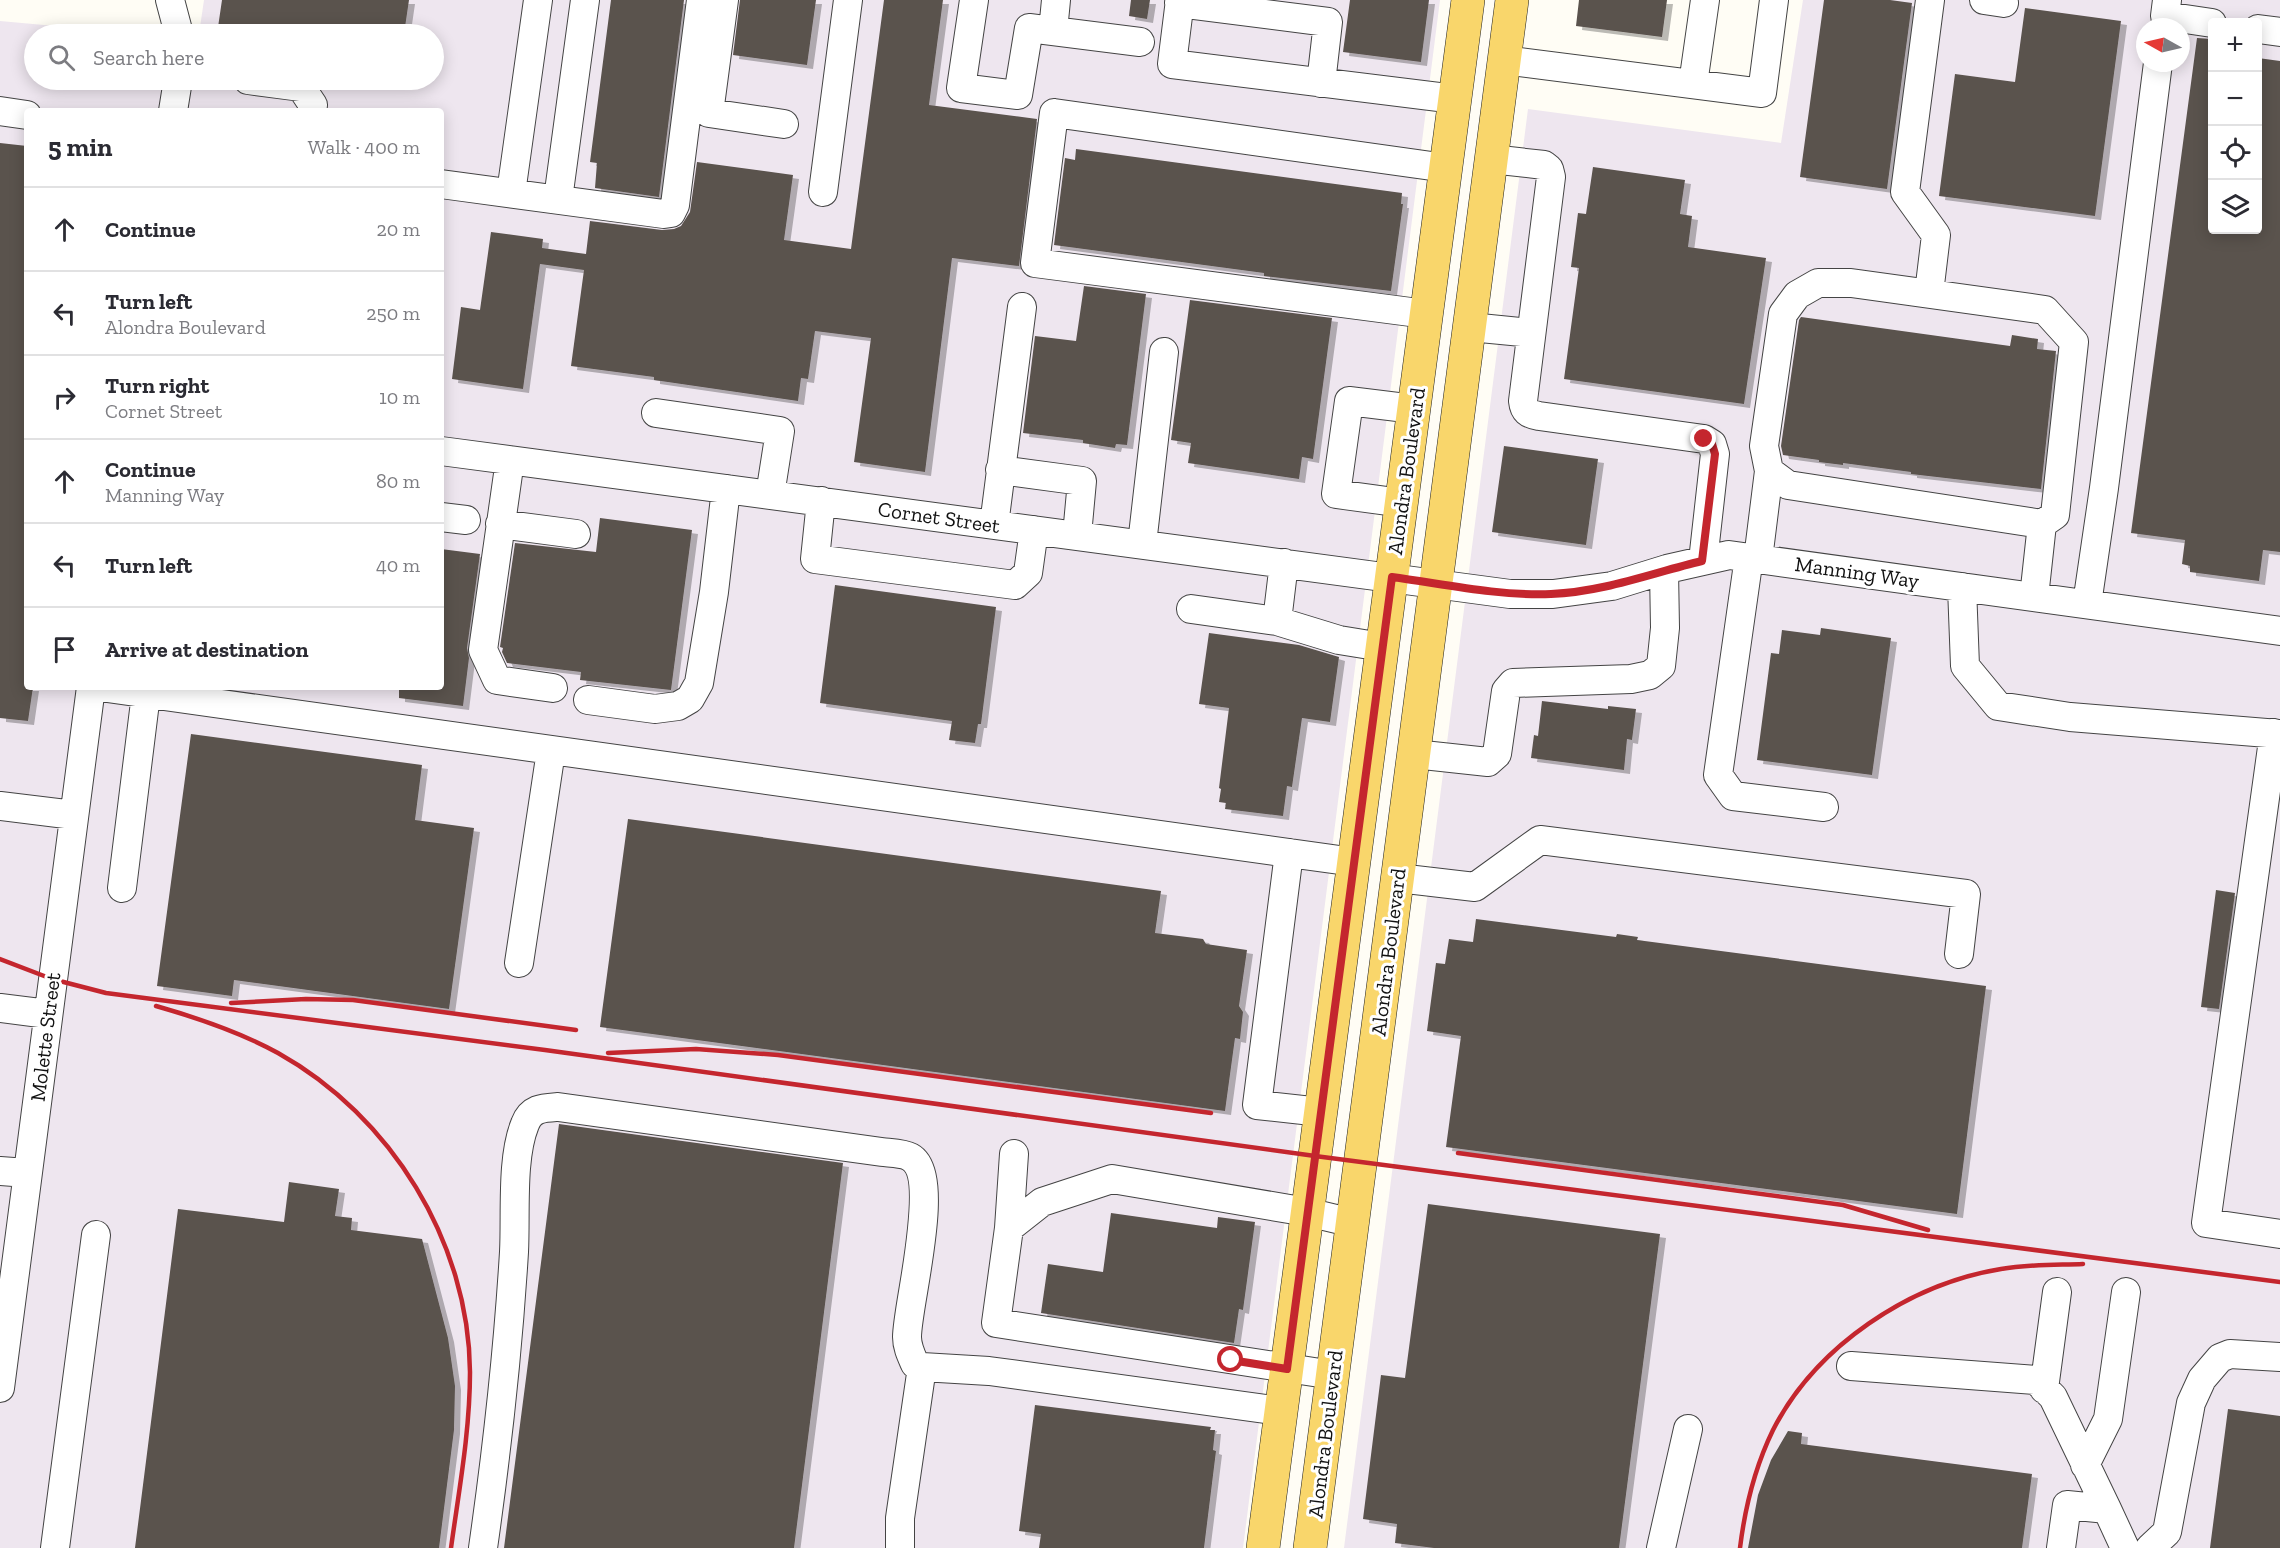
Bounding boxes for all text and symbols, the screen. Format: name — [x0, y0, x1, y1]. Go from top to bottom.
north arrow — [2136, 18, 2190, 72]
map controls — [2208, 18, 2262, 234]
button: + — [2208, 18, 2262, 72]
search box — [24, 24, 444, 90]
icon: search — [45, 41, 78, 74]
text: Search here — [93, 44, 204, 71]
button: − — [2208, 72, 2262, 126]
button: locate — [2208, 126, 2262, 180]
text: 5 min — [48, 131, 112, 163]
text: Walk · 400 m — [308, 135, 420, 159]
button: layers — [2208, 180, 2262, 234]
icon: ahead — [48, 213, 81, 246]
text: Continue — [105, 216, 196, 243]
text: 20 m — [376, 217, 420, 241]
text: Turn left — [105, 288, 192, 315]
icon: left — [48, 297, 81, 330]
text: 250 m — [366, 301, 420, 325]
text: Alondra Boulevard — [105, 315, 266, 339]
text: Turn right — [105, 372, 209, 399]
icon: right — [48, 381, 81, 414]
text: 10 m — [379, 385, 420, 409]
street label: Alondra Boulevard — [1382, 385, 1430, 556]
text: Cornet Street — [105, 399, 222, 423]
route end — [1690, 425, 1716, 451]
text: Continue — [105, 456, 196, 483]
icon: ahead — [48, 465, 81, 498]
text: 80 m — [376, 469, 420, 493]
text: Manning Way — [105, 483, 224, 507]
street label: Cornet Street — [876, 496, 1002, 538]
icon: left — [48, 549, 81, 582]
street label: Manning Way — [1793, 551, 1921, 593]
text: Turn left — [105, 552, 192, 579]
text: 40 m — [376, 553, 420, 577]
icon: arrive — [48, 633, 81, 666]
text: Arrive at destination — [105, 636, 308, 663]
street label: Alondra Boulevard — [1365, 866, 1411, 1037]
street label: Molette Street — [25, 971, 65, 1103]
route start — [1217, 1346, 1243, 1372]
street label: Alondra Boulevard — [1302, 1348, 1348, 1519]

